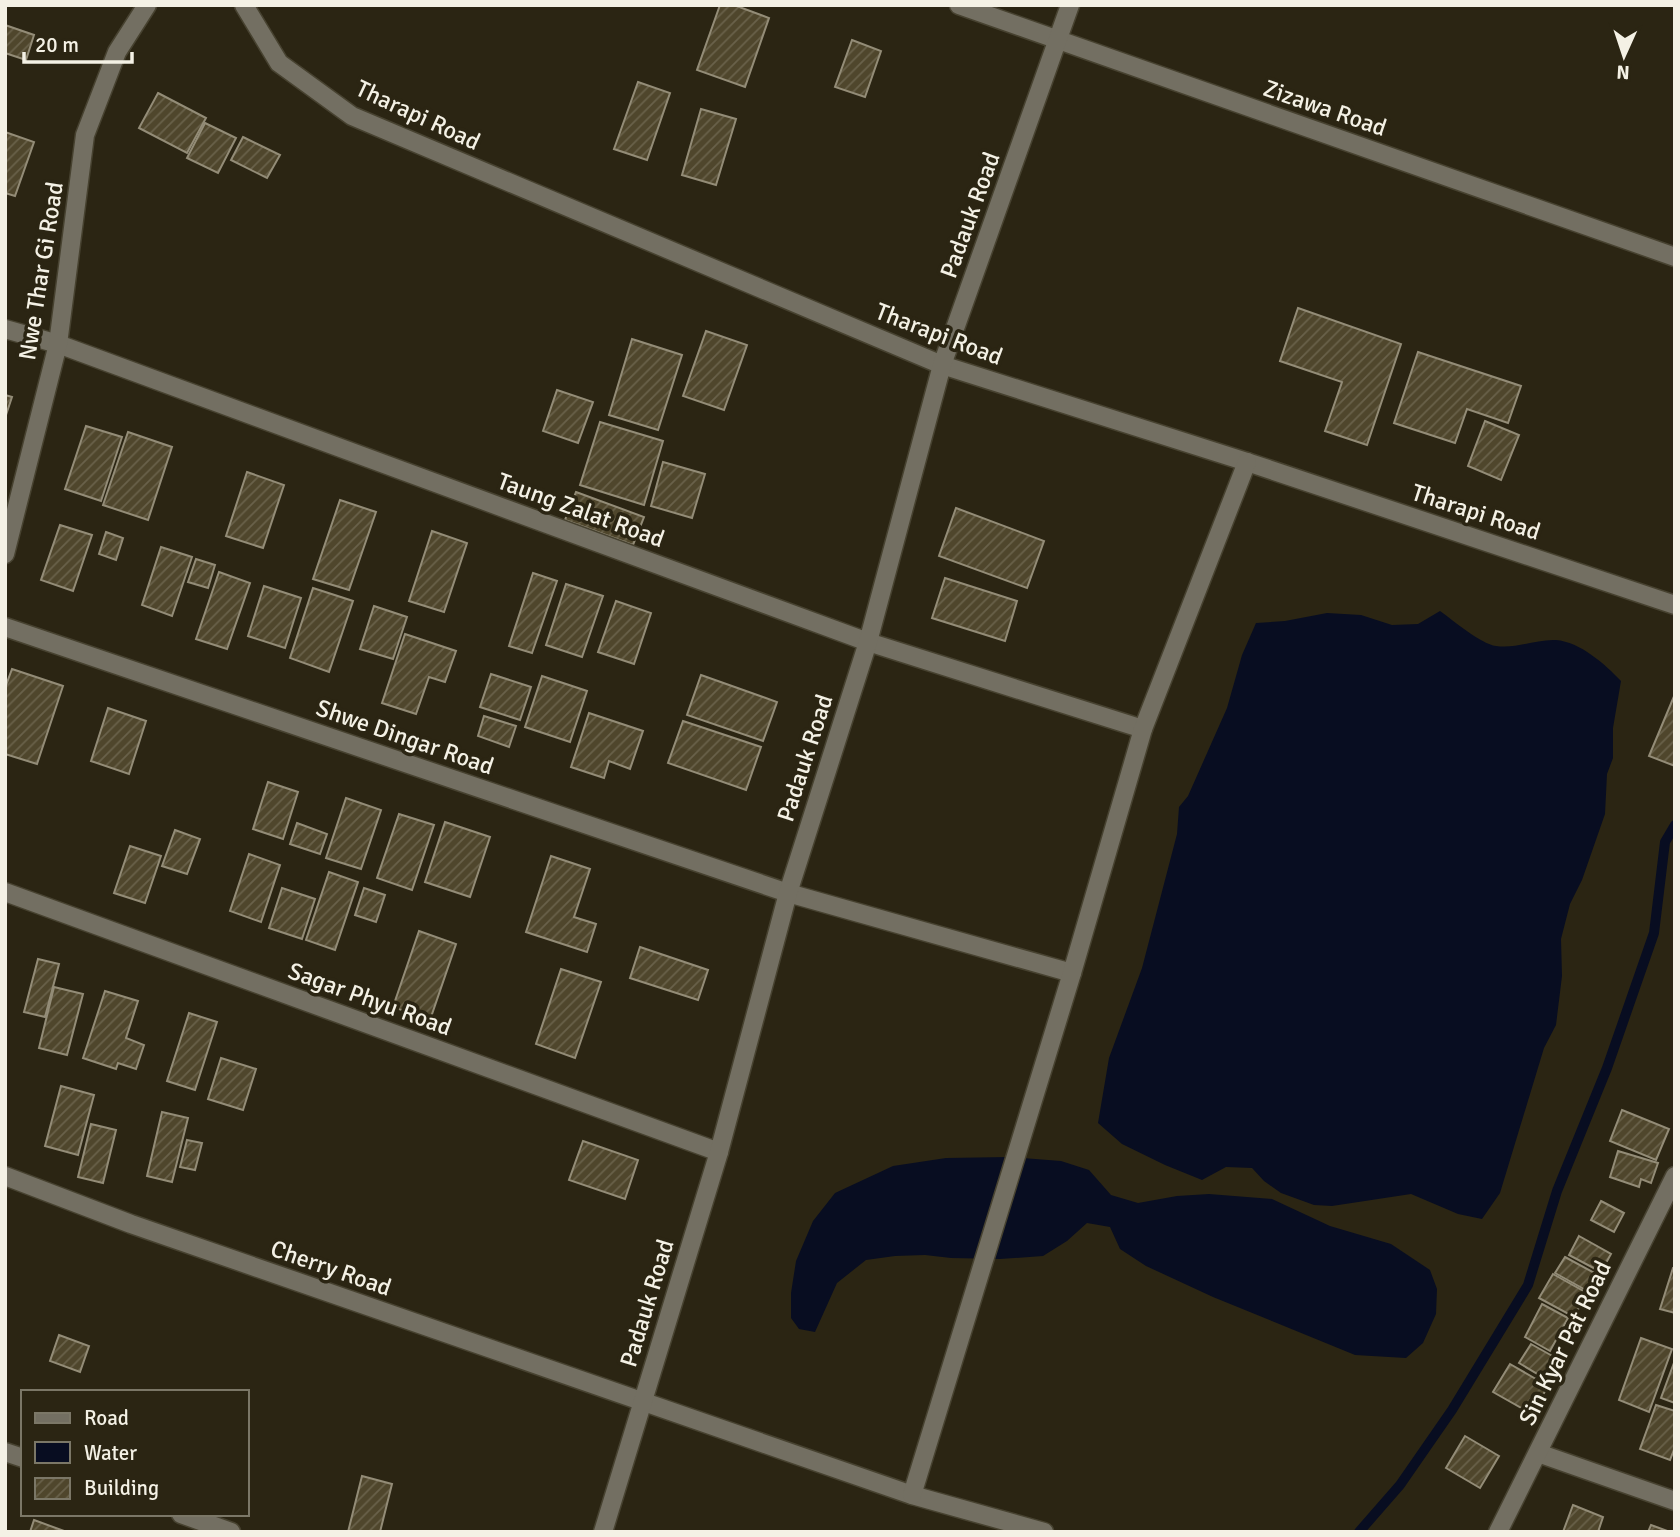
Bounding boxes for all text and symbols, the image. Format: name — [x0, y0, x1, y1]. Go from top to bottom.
scale bar — [24, 21, 133, 65]
north arrow — [1589, 21, 1659, 91]
text: 20 m — [35, 32, 79, 58]
text: N — [1616, 60, 1630, 84]
street label: Tharapi Road — [351, 73, 485, 157]
street label: Zizawa Road — [1259, 73, 1391, 143]
street label: Padauk Road — [933, 148, 1007, 282]
street label: Nwe Thar Gi Road — [12, 180, 70, 362]
street label: Tharapi Road — [871, 296, 1007, 372]
street label: Taung Zalat Road — [493, 466, 669, 554]
street label: Tharapi Road — [1408, 477, 1544, 547]
street label: Padauk Road — [770, 691, 840, 825]
street label: Shwe Dingar Road — [312, 693, 498, 781]
street label: Sagar Phyu Road — [284, 956, 456, 1042]
street label: Cherry Road — [267, 1233, 395, 1303]
street label: Padauk Road — [613, 1236, 681, 1370]
street label: Sin Kyar Pat Road — [1512, 1256, 1618, 1430]
legend — [21, 1390, 248, 1516]
text: Road — [84, 1405, 129, 1431]
text: Water — [84, 1440, 137, 1466]
text: Building — [84, 1475, 159, 1501]

